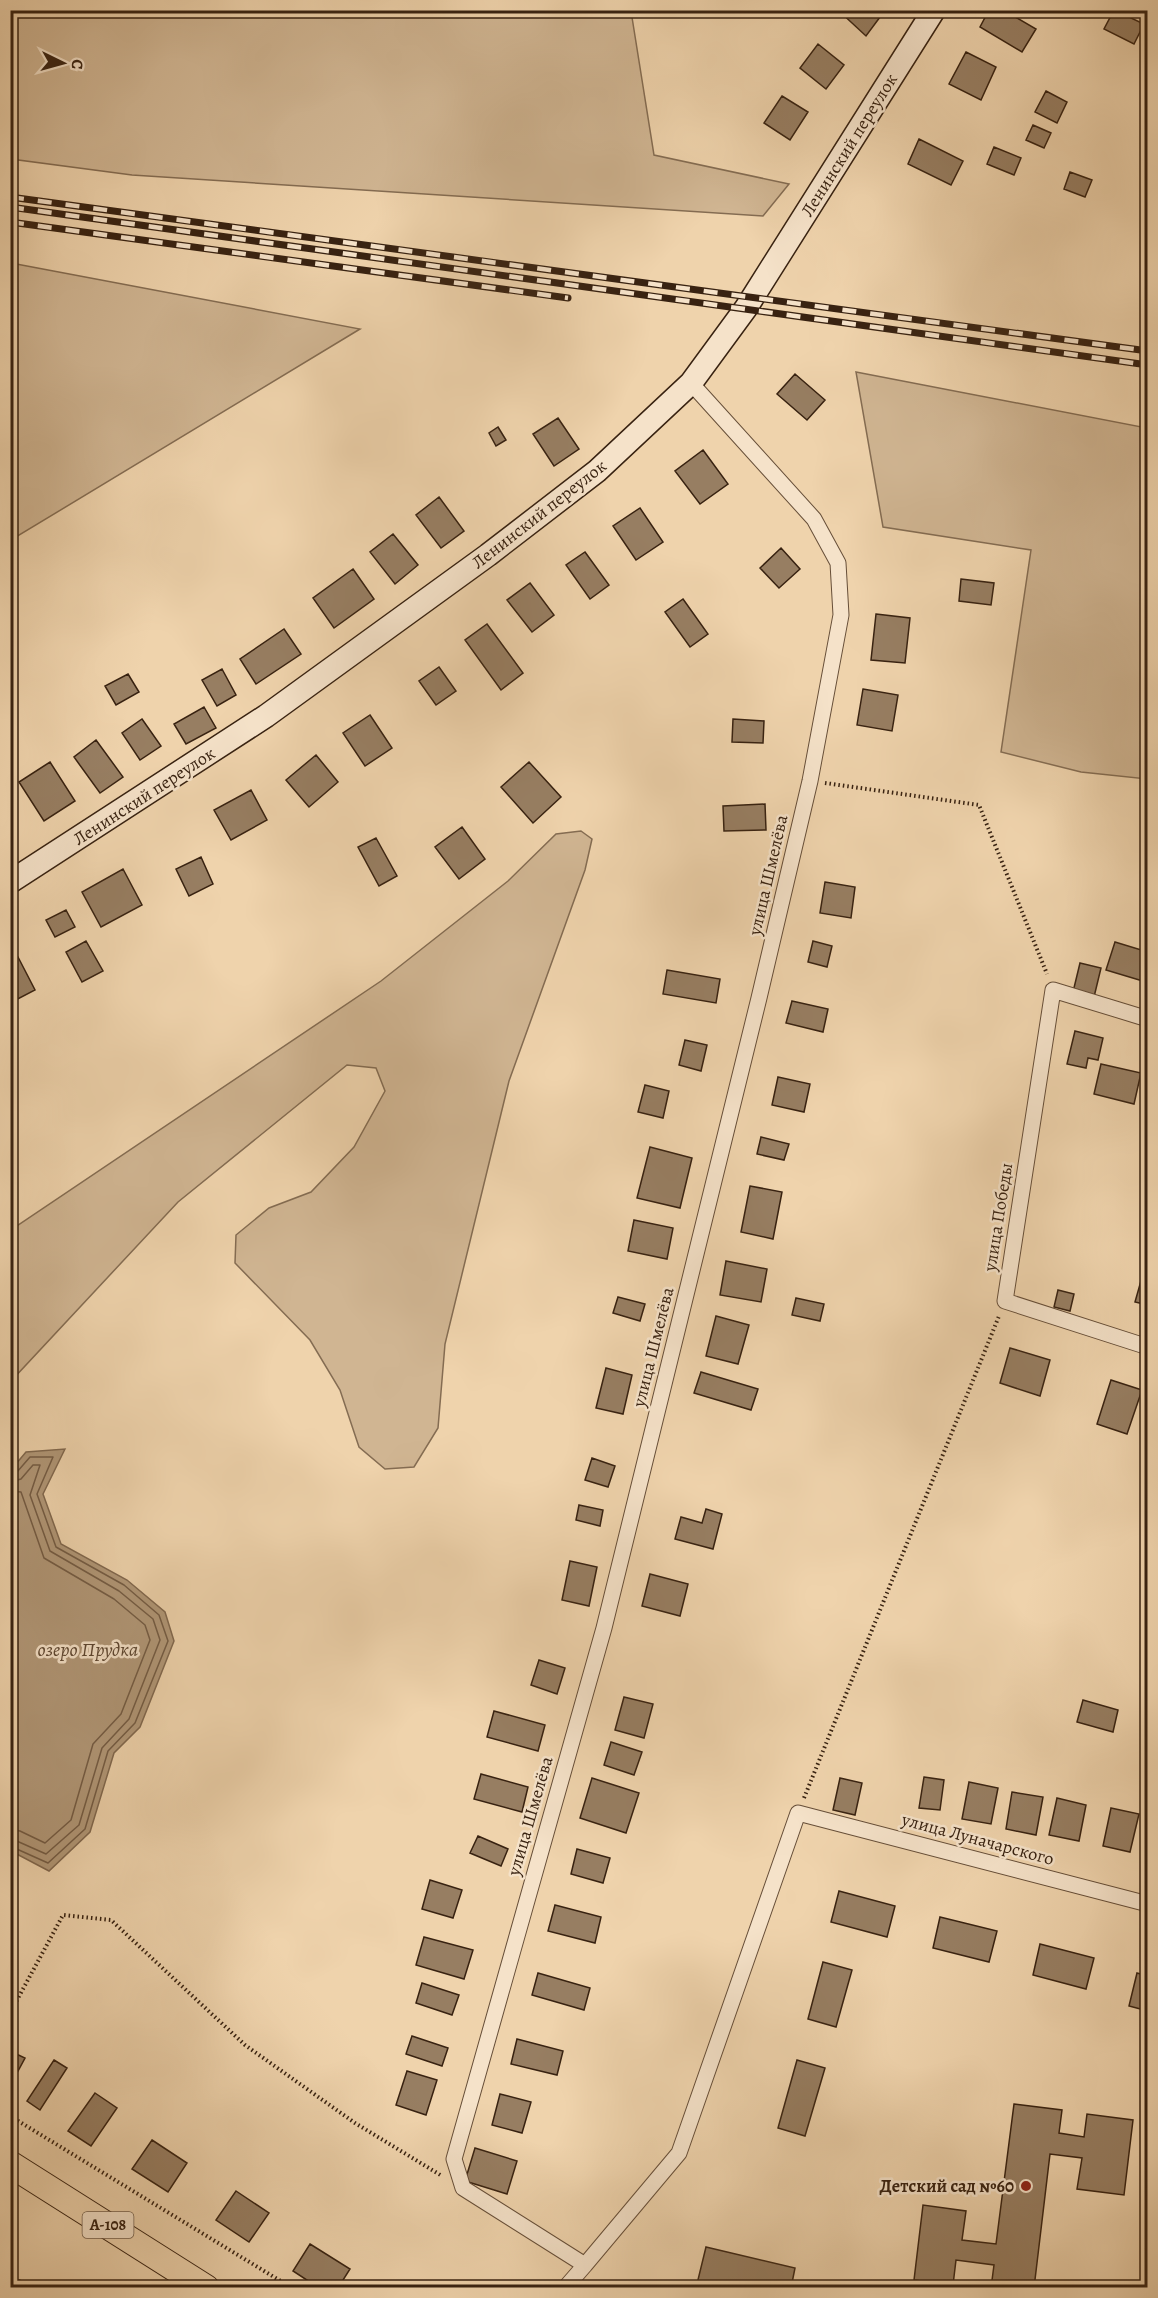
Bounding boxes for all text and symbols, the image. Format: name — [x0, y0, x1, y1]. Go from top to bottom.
north arrow — [33, 33, 93, 93]
text: С — [66, 58, 88, 70]
street label: Ленинский переулок — [795, 69, 903, 221]
street label: Ленинский переулок — [467, 454, 611, 574]
street label: Ленинский переулок — [68, 741, 220, 851]
street label: улица Шмелёва — [742, 812, 794, 938]
street label: улица Победы — [977, 1161, 1018, 1274]
street label: улица Шмелёва — [626, 1284, 680, 1410]
water label: озеро Прудка — [38, 1636, 138, 1663]
street label: улица Шмелёва — [501, 1753, 559, 1879]
street label: улица Луначарского — [898, 1807, 1057, 1871]
place label: Детский сад №60 — [880, 2174, 1014, 2198]
marker: Детский сад №60 — [1019, 2179, 1033, 2193]
road number: А-108 — [82, 2212, 134, 2238]

